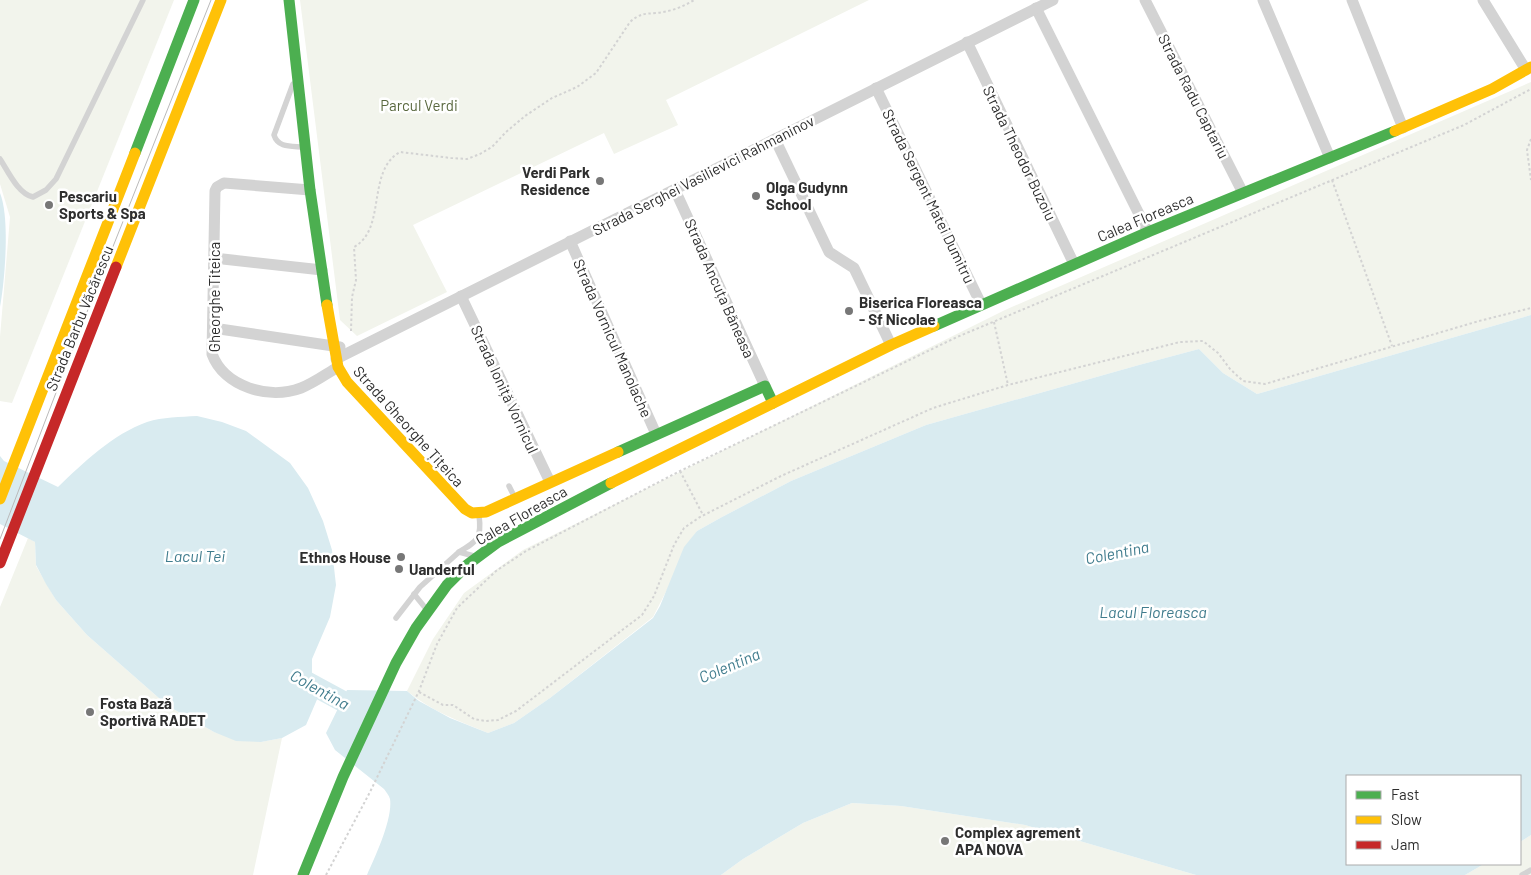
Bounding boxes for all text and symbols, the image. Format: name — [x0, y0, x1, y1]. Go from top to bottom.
street label: Strada Radu Captariu — [1155, 31, 1233, 161]
street label: Strada Theodor Buzoiu — [980, 83, 1060, 223]
park label: Parcul Verdi — [380, 96, 458, 114]
street label: Strada Sergent Matei Dumitru — [879, 106, 979, 286]
street label: Strada Serghei Vasilievici Rahmaninov — [589, 111, 817, 239]
place label: Verdi Park Residence — [520, 163, 590, 198]
marker: Verdi Park Residence — [594, 175, 606, 187]
place label: Olga Gudynn School — [766, 178, 848, 213]
place label: Pescariu Sports & Spa — [59, 187, 146, 222]
street label: Calea Floreasca — [1094, 189, 1196, 245]
marker: Olga Gudynn School — [750, 190, 762, 202]
marker: Pescariu Sports & Spa — [43, 199, 55, 211]
street label: Strada Ancuța Băneasa — [681, 216, 759, 360]
street label: Gheorghe Titeica — [205, 242, 223, 352]
street label: Strada Barbu Văcărescu — [42, 243, 116, 393]
street label: Strada Vornicul Manolache — [570, 256, 656, 420]
place label: Biserica Floreasca - Sf Nicolae — [859, 293, 982, 328]
marker: Biserica Floreasca - Sf Nicolae — [843, 305, 855, 317]
street label: Strada Ioniță Vornicul — [467, 322, 543, 456]
street label: Strada Gheorghe Țițeica — [350, 362, 468, 490]
street label: Calea Floreasca — [472, 482, 570, 548]
water label: Colentina — [1084, 537, 1150, 567]
water label: Lacul Tei — [165, 546, 225, 565]
place label: Ethnos House — [300, 548, 391, 566]
marker: Ethnos House — [395, 551, 407, 563]
place label: Uanderful — [409, 560, 475, 578]
marker: Uanderful — [393, 563, 405, 575]
water label: Lacul Floreasca — [1099, 602, 1207, 621]
water label: Colentina — [696, 644, 762, 686]
water label: Colentina — [287, 665, 353, 713]
place label: Fosta Bază Sportivă RADET — [100, 694, 206, 729]
marker: Fosta Bază Sportivă RADET — [84, 706, 96, 718]
legend — [1346, 775, 1521, 865]
text: Fast — [1391, 785, 1419, 803]
text: Slow — [1391, 810, 1422, 828]
place label: Complex agrement APA NOVA — [955, 823, 1081, 858]
marker: Complex agrement APA NOVA — [939, 835, 951, 847]
text: Jam — [1391, 835, 1420, 853]

